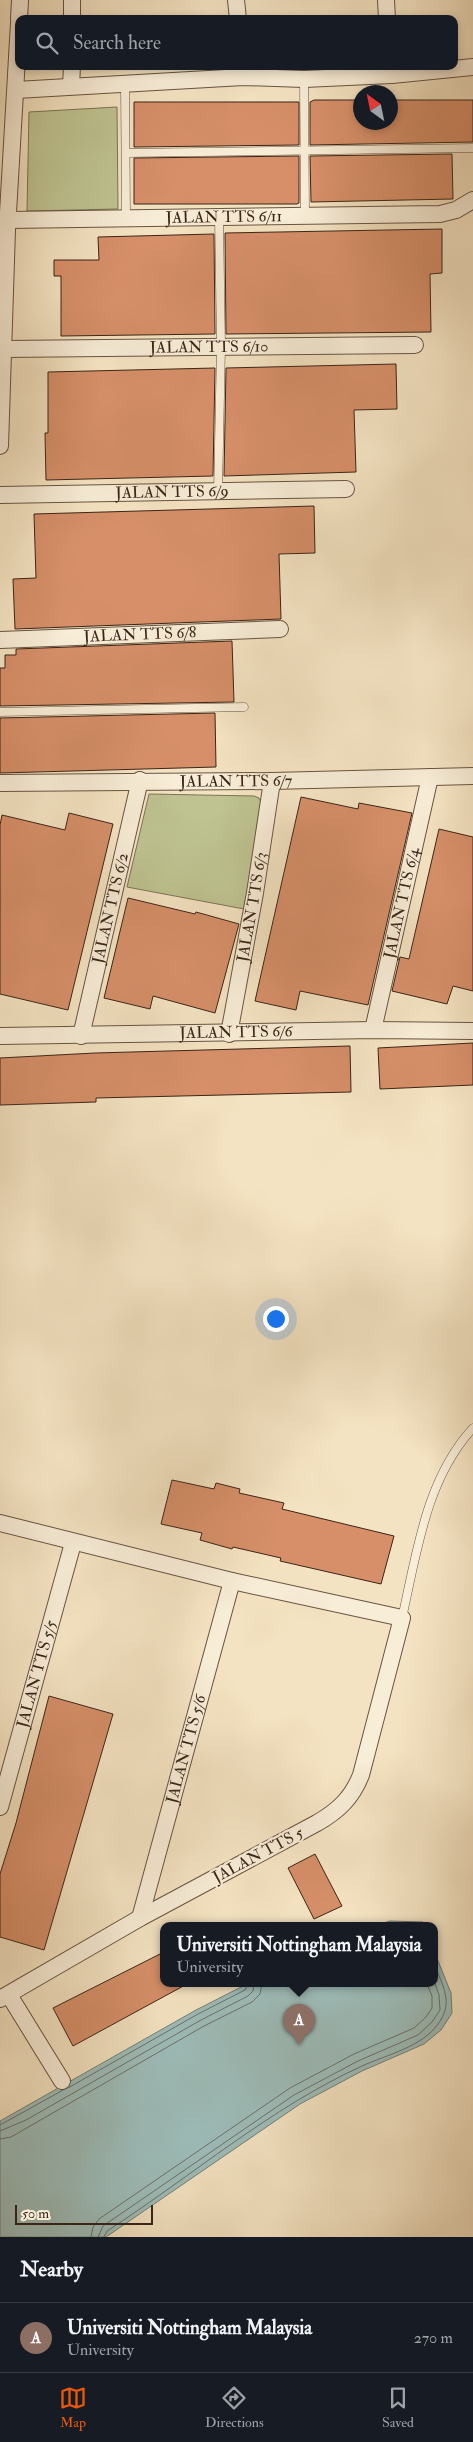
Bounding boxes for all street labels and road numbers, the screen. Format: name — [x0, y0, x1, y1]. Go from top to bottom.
street label: JALAN TTS 6/11 — [165, 206, 282, 229]
street label: JALAN TTS 6/10 — [148, 336, 268, 359]
street label: JALAN TTS 6/9 — [114, 481, 229, 504]
street label: JALAN TTS 6/8 — [82, 622, 197, 648]
street label: JALAN TTS 6/7 — [179, 770, 293, 793]
street label: JALAN TTS 6/4 — [379, 844, 424, 962]
street label: JALAN TTS 6/2 — [88, 851, 133, 967]
street label: JALAN TTS 6/3 — [232, 851, 271, 965]
street label: JALAN TTS 6/6 — [178, 1021, 294, 1044]
street label: JALAN TTS 5/5 — [12, 1618, 61, 1731]
street label: JALAN TTS 5/6 — [161, 1692, 211, 1807]
street label: JALAN TTS 5 — [208, 1823, 307, 1889]

